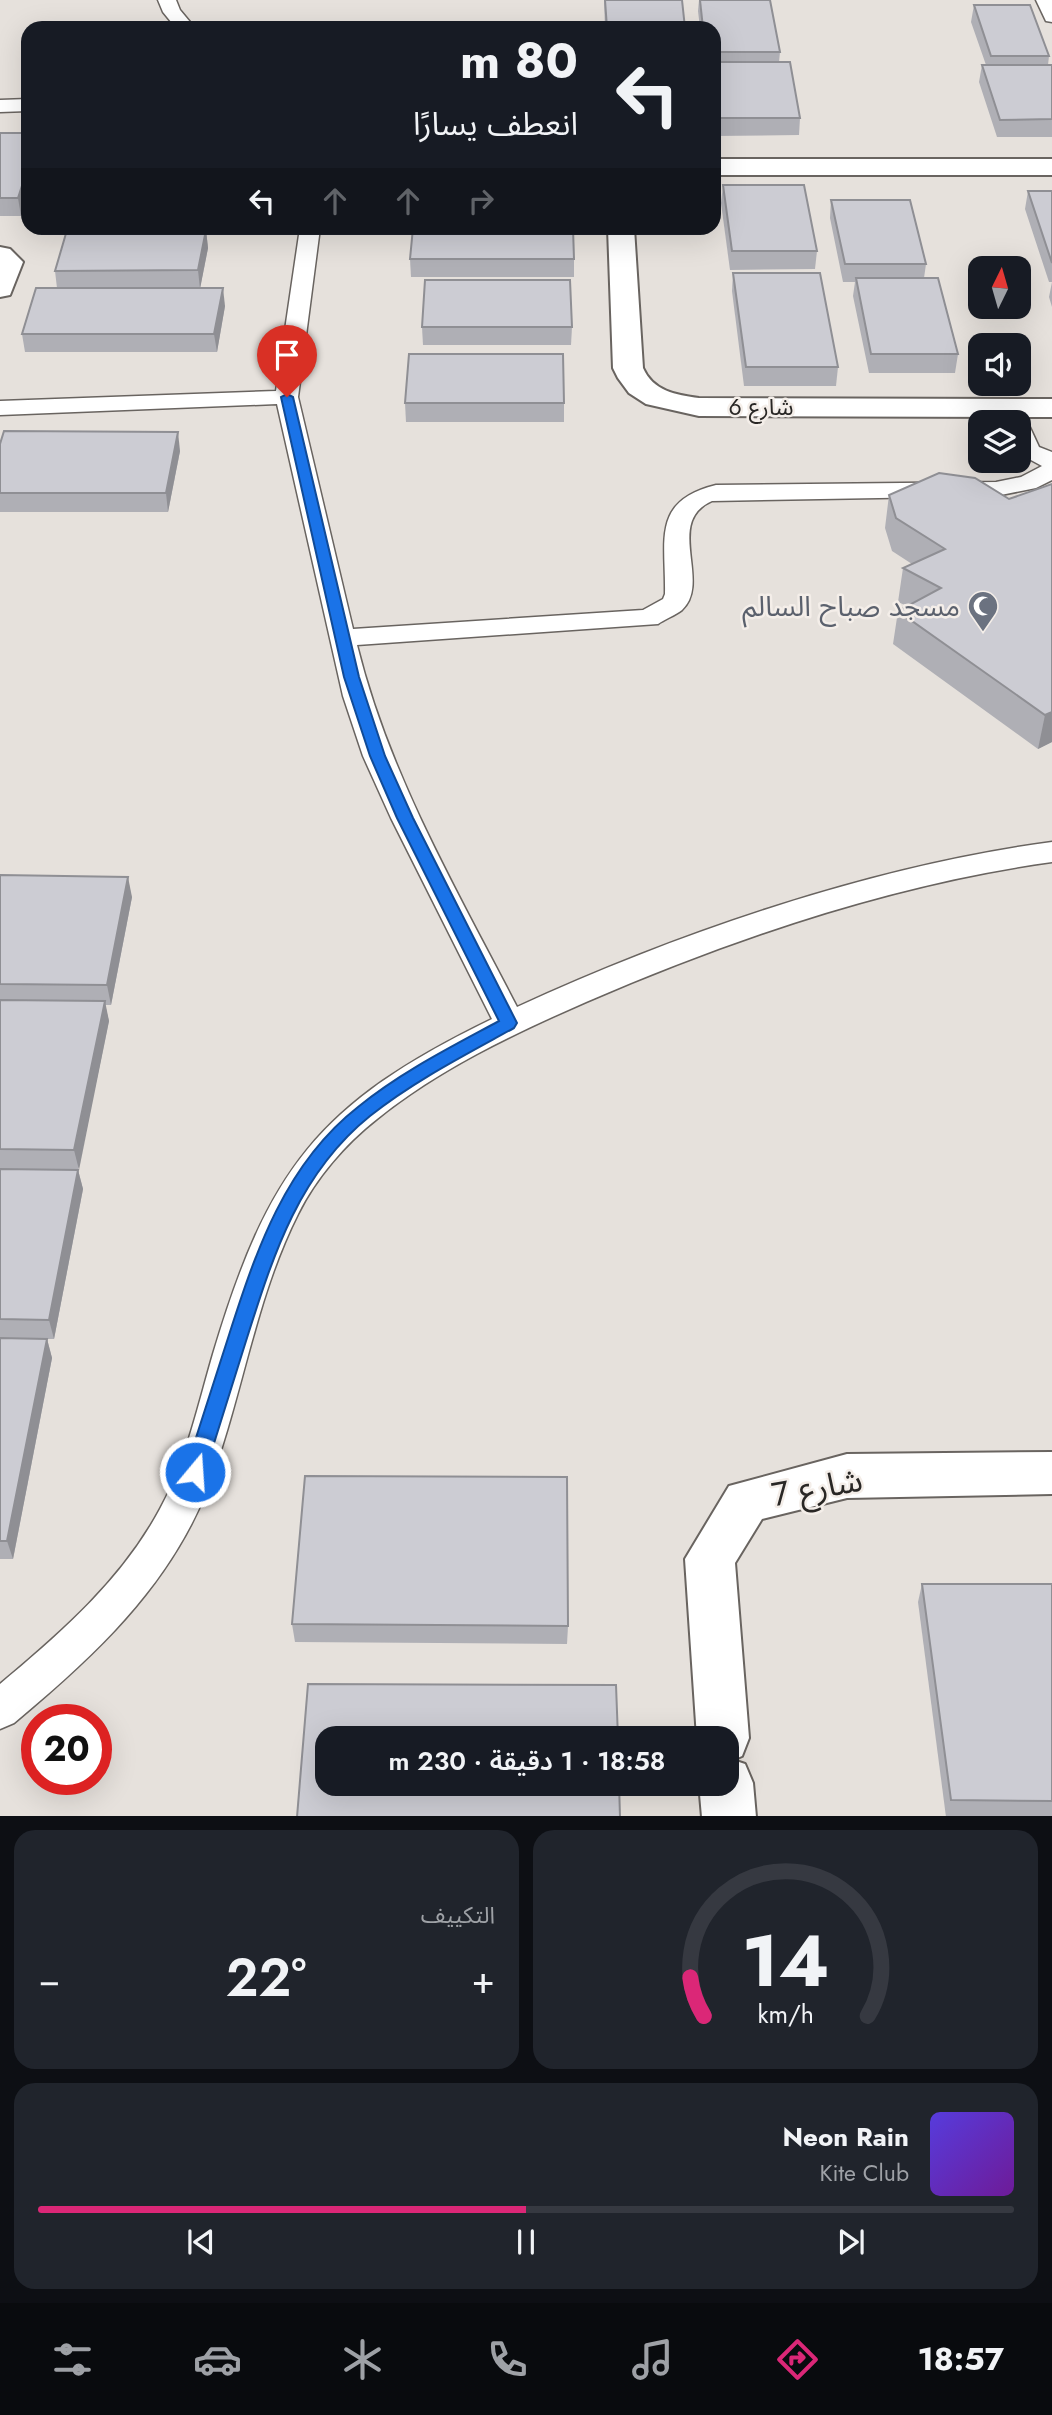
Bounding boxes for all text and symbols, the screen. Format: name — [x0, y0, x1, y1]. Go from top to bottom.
text: 80 m — [460, 26, 578, 96]
icon: left — [602, 49, 693, 140]
text: انعطف يسارًا — [413, 101, 578, 147]
icon: left — [243, 182, 281, 220]
icon: ahead — [316, 182, 354, 220]
icon: ahead — [389, 182, 427, 220]
icon: right — [462, 182, 500, 220]
north arrow — [968, 256, 1031, 318]
map controls — [968, 256, 1031, 473]
pin — [257, 325, 317, 397]
button: sound — [968, 333, 1031, 396]
icon: arrive — [268, 336, 306, 374]
street label: شارع 6 — [729, 390, 793, 424]
button: layers — [968, 410, 1031, 473]
place label: مسجد صباح السالم — [742, 586, 960, 628]
mosque icon: مسجد صباح السالم — [966, 589, 1000, 633]
position arrow — [158, 1435, 232, 1509]
street label: شارع 7 — [768, 1456, 866, 1519]
speed limit sign: 20 — [21, 1704, 112, 1795]
text: 18:58 · 1 دقيقة · 230 m — [388, 1742, 666, 1780]
text: التكييف — [421, 1898, 495, 1932]
text: 14 — [742, 1908, 829, 2013]
text: 22° — [226, 1940, 306, 2016]
text: − — [38, 1952, 60, 2007]
text: + — [472, 1952, 495, 2007]
text: km/h — [757, 1995, 814, 2031]
text: Neon Rain — [782, 2118, 909, 2156]
text: Kite Club — [820, 2156, 909, 2190]
icon: previous — [182, 2223, 220, 2261]
icon: pause — [507, 2223, 545, 2261]
icon: next — [832, 2223, 870, 2261]
icon: filters — [48, 2335, 97, 2384]
icon: car — [193, 2335, 242, 2384]
icon: climate — [338, 2335, 387, 2384]
icon: phone — [483, 2335, 532, 2384]
icon: music — [628, 2335, 677, 2384]
icon: directions — [773, 2335, 822, 2384]
text: 18:57 — [917, 2336, 1004, 2382]

